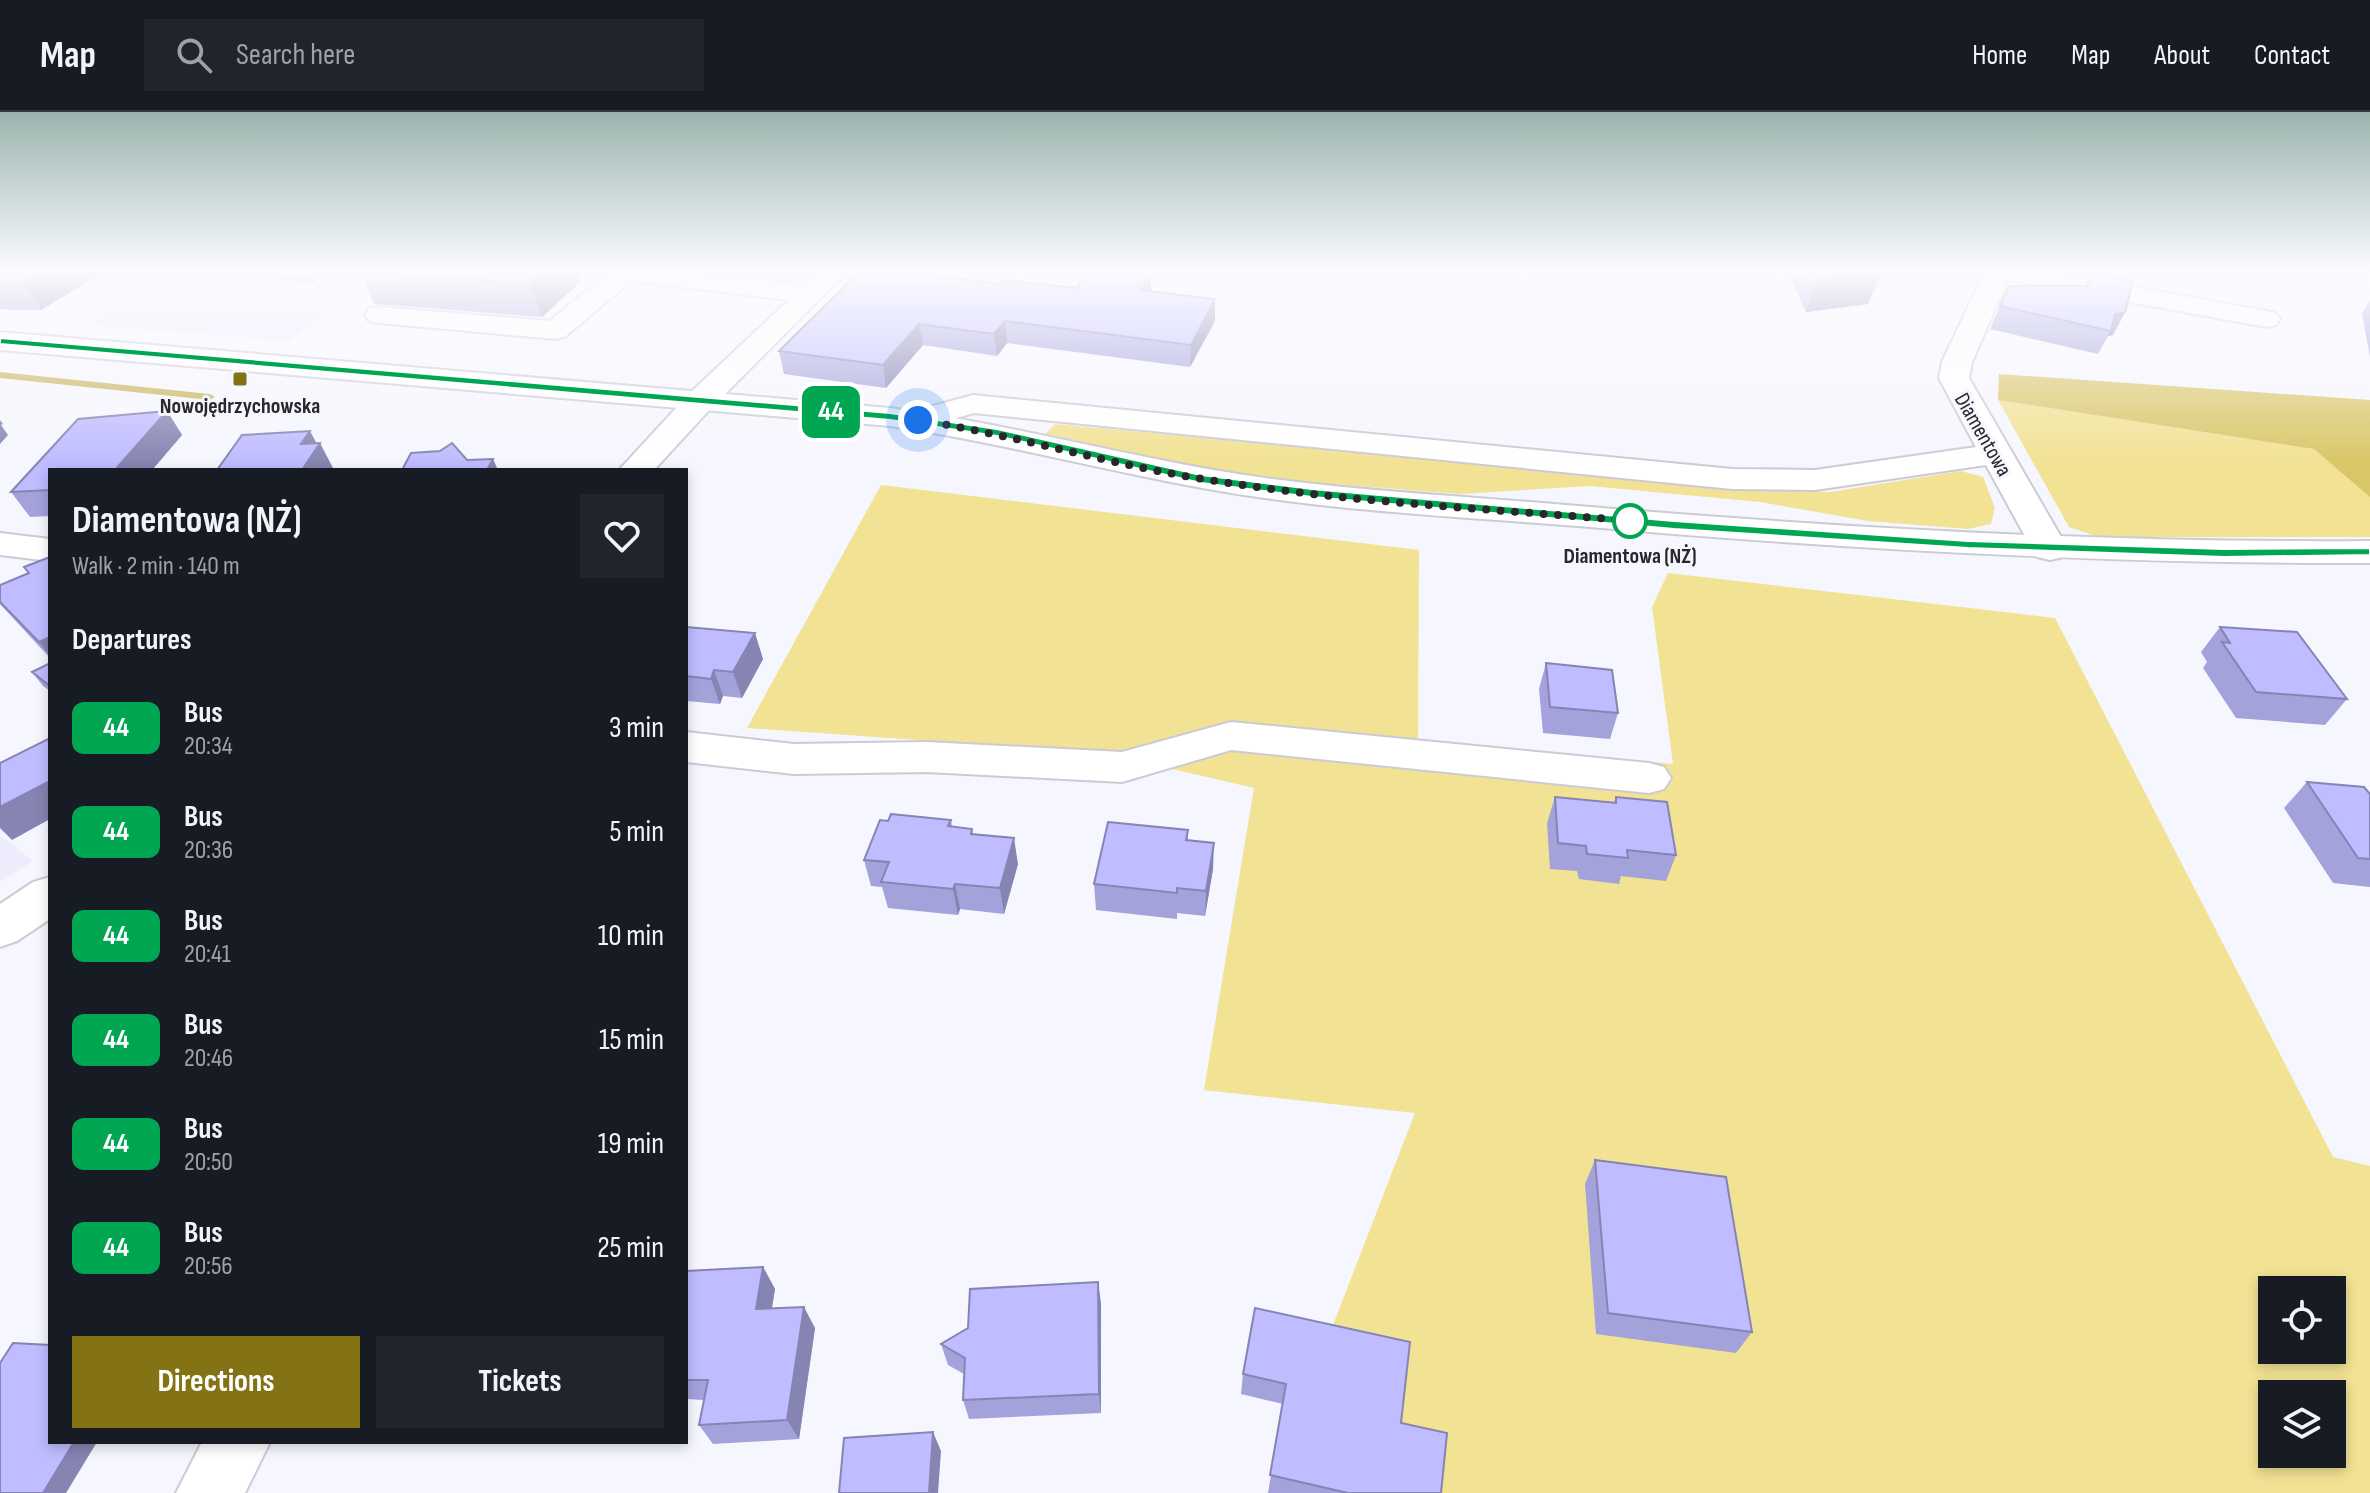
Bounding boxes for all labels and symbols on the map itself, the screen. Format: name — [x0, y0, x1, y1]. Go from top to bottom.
marker: Nowojędrzychowska — [231, 370, 249, 388]
line badge: 44 — [795, 386, 867, 438]
street label: Diamentowa — [1948, 388, 2017, 481]
place label: Nowojędrzychowska — [160, 393, 320, 420]
your location — [898, 400, 938, 440]
marker: Diamentowa (NŻ) — [1613, 504, 1647, 538]
place label: Diamentowa (NŻ) — [1564, 543, 1696, 570]

